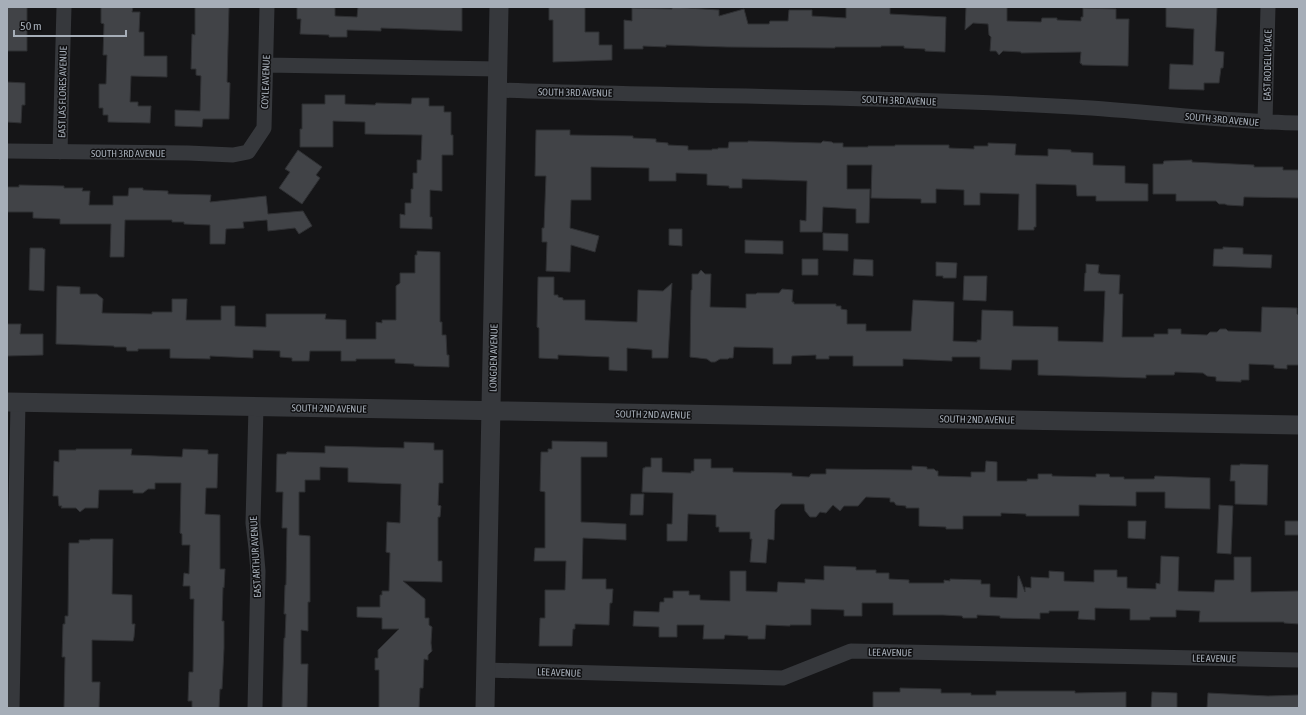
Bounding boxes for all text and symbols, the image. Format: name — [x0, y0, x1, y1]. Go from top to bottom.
scale bar — [14, 12, 126, 38]
text: 50 m — [20, 19, 42, 33]
street label: EAST RODELL PLACE — [1261, 29, 1274, 101]
street label: EAST LAS FLORES AVENUE — [56, 45, 69, 138]
street label: COYLE AVENUE — [259, 54, 272, 109]
street label: SOUTH 3RD AVENUE — [538, 86, 613, 99]
street label: SOUTH 3RD AVENUE — [862, 94, 937, 107]
street label: SOUTH 3RD AVENUE — [1185, 111, 1260, 128]
street label: SOUTH 3RD AVENUE — [91, 148, 166, 159]
street label: LONGDEN AVENUE — [487, 323, 500, 392]
street label: SOUTH 2ND AVENUE — [291, 402, 367, 415]
street label: SOUTH 2ND AVENUE — [615, 408, 691, 421]
street label: SOUTH 2ND AVENUE — [939, 413, 1015, 426]
street label: EAST ARTHUR AVENUE — [248, 515, 263, 598]
street label: LEE AVENUE — [868, 647, 913, 658]
street label: LEE AVENUE — [1192, 653, 1237, 664]
street label: LEE AVENUE — [537, 666, 582, 679]

